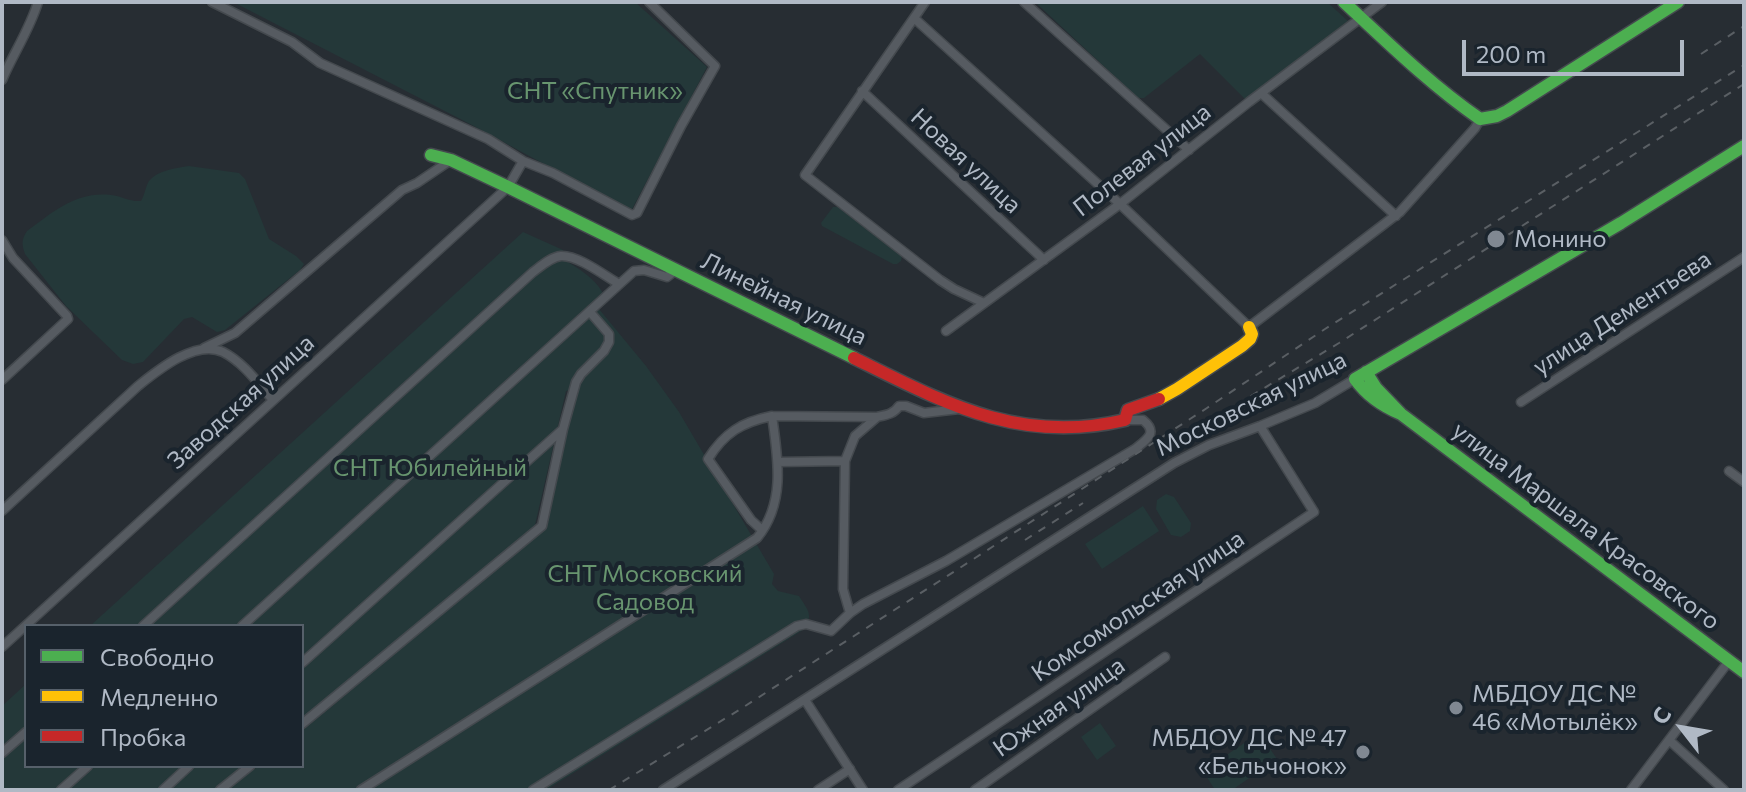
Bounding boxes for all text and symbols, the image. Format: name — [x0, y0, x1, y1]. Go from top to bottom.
scale bar — [1466, 24, 1688, 74]
text: 200 m — [1476, 39, 1546, 68]
park label: СНТ «Спутник» — [507, 77, 683, 105]
street label: Полевая улица — [1067, 97, 1217, 223]
street label: Новая улица — [905, 103, 1027, 219]
place label: Монино — [1514, 225, 1607, 253]
marker: Монино — [1485, 228, 1507, 250]
street label: улица Дементьева — [1528, 245, 1716, 381]
street label: Линейная улица — [696, 246, 872, 352]
street label: Заводская улица — [162, 329, 320, 475]
street label: Московская улица — [1151, 345, 1351, 463]
street label: улица Маршала Красовского — [1447, 416, 1725, 636]
park label: СНТ Юбилейный — [333, 454, 527, 482]
street label: Комсомольская улица — [1026, 524, 1250, 688]
park label: СНТ Московский Садовод — [547, 560, 743, 616]
legend — [24, 624, 304, 768]
text: Свободно — [100, 642, 214, 671]
street label: Южная улица — [988, 651, 1130, 763]
place label: МБДОУ ДC № 46 «Мотылёк» — [1472, 680, 1638, 736]
text: Медленно — [100, 682, 218, 711]
north arrow — [1642, 688, 1722, 768]
marker: МБДОУ ДC № 46 «Мотылёк» — [1447, 699, 1465, 717]
text: С — [1646, 702, 1676, 729]
text: Пробка — [100, 722, 186, 751]
place label: МБДОУ ДС № 47 «Бельчонок» — [1152, 724, 1347, 780]
marker: МБДОУ ДС № 47 «Бельчонок» — [1354, 743, 1372, 761]

